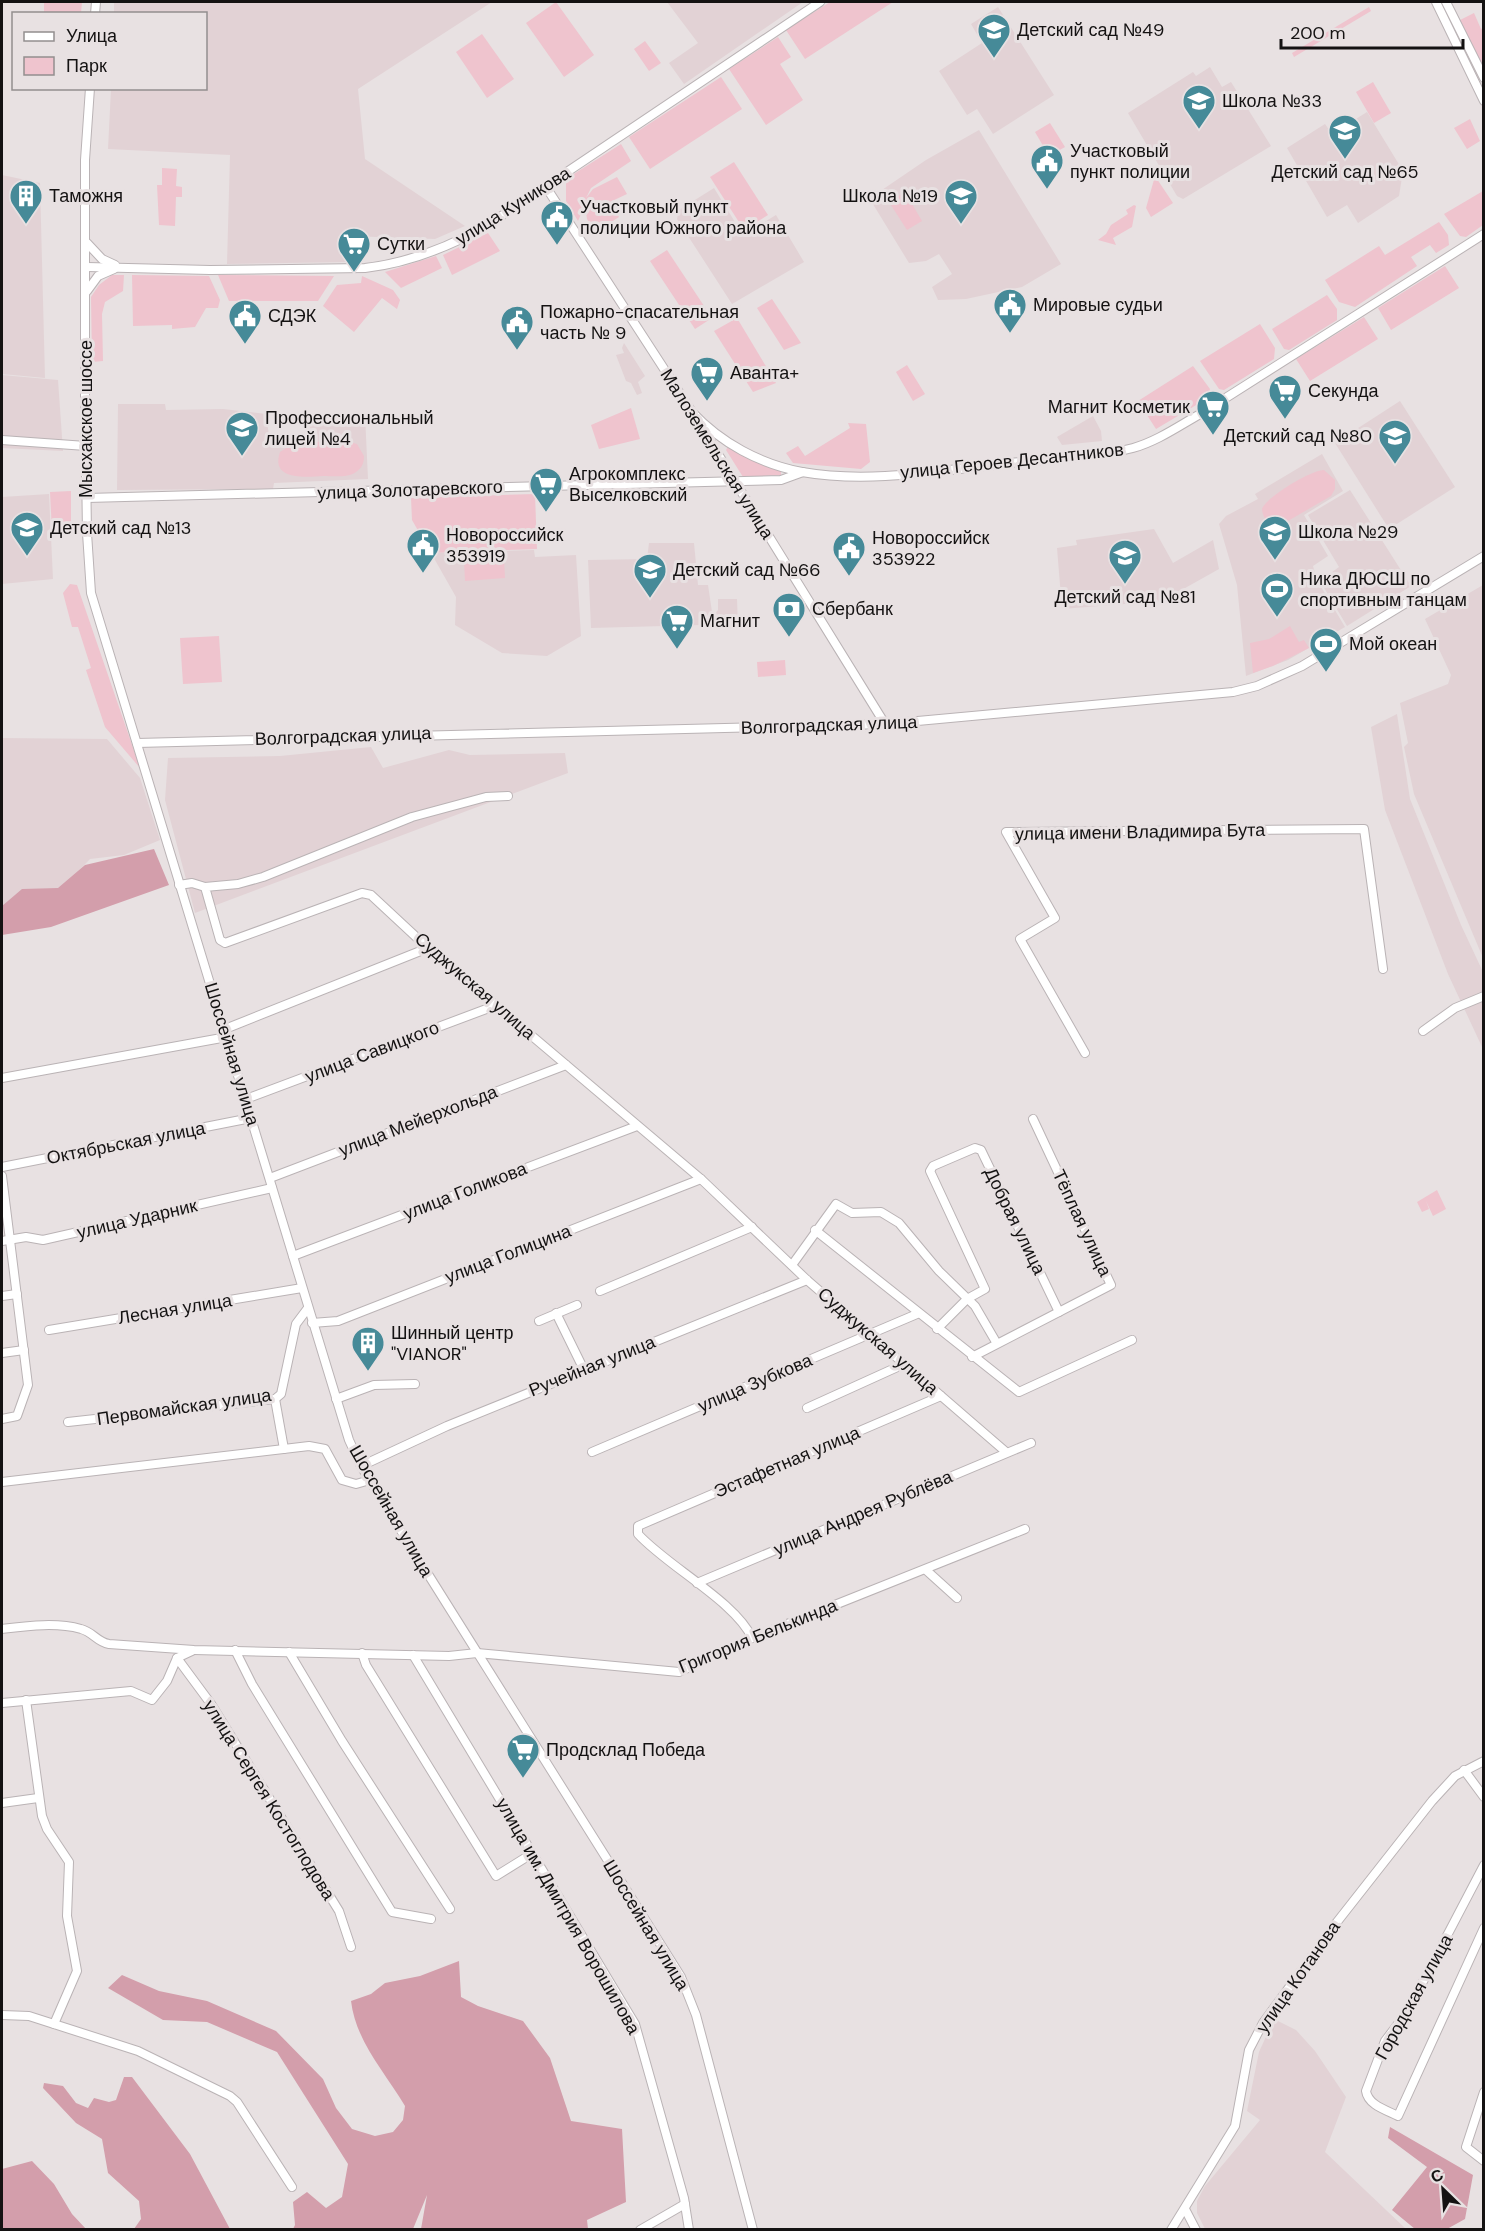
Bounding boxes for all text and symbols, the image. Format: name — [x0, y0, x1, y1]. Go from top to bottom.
legend — [12, 12, 207, 90]
school or university icon: Детский сад №49 — [976, 12, 1012, 59]
scale bar — [1281, 12, 1462, 50]
place label: Детский сад №49 — [1017, 18, 1164, 42]
text: 200 m — [1290, 21, 1346, 45]
text: Улица — [66, 24, 118, 48]
text: Парк — [66, 54, 107, 78]
school or university icon: Школа №33 — [1181, 83, 1217, 130]
place label: Школа №33 — [1222, 89, 1322, 113]
school or university icon: Детский сад №65 — [1327, 113, 1363, 160]
place label: Участковый пункт полиции — [1070, 139, 1190, 184]
public building icon: Участковый пункт полиции — [1029, 143, 1065, 190]
place label: Детский сад №65 — [1272, 160, 1418, 184]
street label: улица Куникова — [451, 161, 576, 251]
building icon: Таможня — [8, 178, 44, 225]
school or university icon: Школа №19 — [943, 178, 979, 225]
place label: Таможня — [49, 184, 123, 208]
place label: Школа №19 — [842, 184, 938, 208]
place label: Участковый пункт полиции Южного района — [580, 195, 787, 240]
public building icon: Участковый пункт полиции Южного района — [539, 199, 575, 246]
supermarket icon: Сутки — [336, 226, 372, 273]
place label: Сутки — [377, 232, 425, 256]
public building icon: Мировые судьи — [992, 287, 1028, 334]
place label: Мировые судьи — [1033, 293, 1163, 317]
public building icon: СДЭК — [227, 298, 263, 345]
place label: Пожарно-спасательная часть № 9 — [540, 300, 739, 345]
place label: СДЭК — [268, 304, 317, 328]
public building icon: Пожарно-спасательная часть № 9 — [499, 304, 535, 351]
street label: Мысхакское шоссе — [74, 340, 98, 498]
supermarket icon: Аванта+ — [689, 355, 725, 402]
place label: Аванта+ — [730, 361, 799, 385]
street label: Малоземельская улица — [655, 364, 780, 545]
supermarket icon: Секунда — [1267, 373, 1303, 420]
place label: Секунда — [1308, 379, 1380, 403]
supermarket icon: Магнит Косметик — [1195, 389, 1231, 436]
place label: Магнит Косметик — [1048, 395, 1190, 419]
place label: Профессиональный лицей №4 — [265, 406, 434, 451]
school or university icon: Профессиональный лицей №4 — [224, 410, 260, 457]
school or university icon: Детский сад №80 — [1377, 418, 1413, 465]
place label: Детский сад №80 — [1224, 424, 1372, 448]
street label: улица Героев Десантников — [899, 437, 1125, 485]
place label: Агрокомплекс Выселковский — [569, 462, 687, 507]
supermarket icon: Агрокомплекс Выселковский — [528, 466, 564, 513]
street label: улица Золотаревского — [317, 475, 503, 505]
school or university icon: Детский сад №13 — [9, 510, 45, 557]
school or university icon: Школа №29 — [1257, 514, 1293, 561]
place label: Детский сад №13 — [50, 516, 191, 540]
place label: Школа №29 — [1298, 520, 1398, 544]
place label: Новороссийск 353919 — [446, 523, 564, 568]
place label: Новороссийск 353922 — [872, 526, 990, 571]
public building icon: Новороссийск 353919 — [405, 527, 441, 574]
public building icon: Новороссийск 353922 — [831, 530, 867, 577]
school or university icon: Детский сад №81 — [1107, 538, 1143, 585]
school or university icon: Детский сад №66 — [632, 552, 668, 599]
place label: Детский сад №66 — [673, 558, 821, 582]
place label: Ника ДЮСШ по спортивным танцам — [1300, 567, 1467, 612]
sports icon: Ника ДЮСШ по спортивным танцам — [1259, 571, 1295, 618]
place label: Детский сад №81 — [1054, 585, 1196, 609]
bank icon: Сбербанк — [771, 591, 807, 638]
place label: Сбербанк — [812, 597, 893, 621]
supermarket icon: Магнит — [659, 603, 695, 650]
place label: Магнит — [700, 609, 760, 633]
sports icon: Мой океан — [1308, 626, 1344, 673]
place label: Мой океан — [1349, 632, 1437, 656]
street label: Волгоградская улица — [740, 710, 919, 740]
street label: Волгоградская улица — [254, 721, 433, 751]
street label: улица имени Владимира Бута — [1015, 818, 1266, 846]
street label: Суджукская улица — [410, 927, 541, 1046]
street label: Шоссейная улица — [199, 979, 265, 1129]
street label: улица Савицкого — [302, 1015, 442, 1089]
street label: улица Мейерхольда — [335, 1079, 502, 1162]
street label: Октябрьская улица — [45, 1116, 208, 1170]
street label: улица Голикова — [400, 1156, 531, 1226]
street label: Добрая улица — [979, 1163, 1052, 1280]
street label: Тёплая улица — [1047, 1166, 1118, 1281]
street label: улица Ударник — [75, 1193, 200, 1244]
street label: улица Голицина — [441, 1219, 575, 1289]
street label: Суджукская улица — [813, 1282, 944, 1401]
street label: Лесная улица — [116, 1288, 235, 1330]
place label: Шинный центр "VIANOR" — [391, 1321, 514, 1366]
building icon: Шинный центр "VIANOR" — [350, 1325, 386, 1372]
street label: Ручейная улица — [525, 1329, 660, 1402]
street label: улица Зубкова — [694, 1348, 817, 1418]
street label: Первомайская улица — [95, 1383, 274, 1431]
street label: Эстафетная улица — [710, 1420, 865, 1504]
street label: Шоссейная улица — [343, 1441, 439, 1582]
street label: улица Андрея Рублёва — [770, 1464, 957, 1562]
street label: Григория Белькинда — [675, 1593, 842, 1679]
street label: улица Сергея Костоглодова — [197, 1695, 341, 1906]
supermarket icon: Продсклад Победа — [505, 1732, 541, 1779]
place label: Продсклад Победа — [546, 1738, 706, 1762]
street label: улица им. Дмитрия Ворошилова — [490, 1793, 646, 2039]
street label: Шоссейная улица — [597, 1855, 695, 1996]
street label: улица Котанова — [1250, 1915, 1346, 2038]
street label: Городская улица — [1370, 1929, 1459, 2064]
north arrow — [1413, 2159, 1473, 2219]
text: С — [1427, 2164, 1447, 2188]

